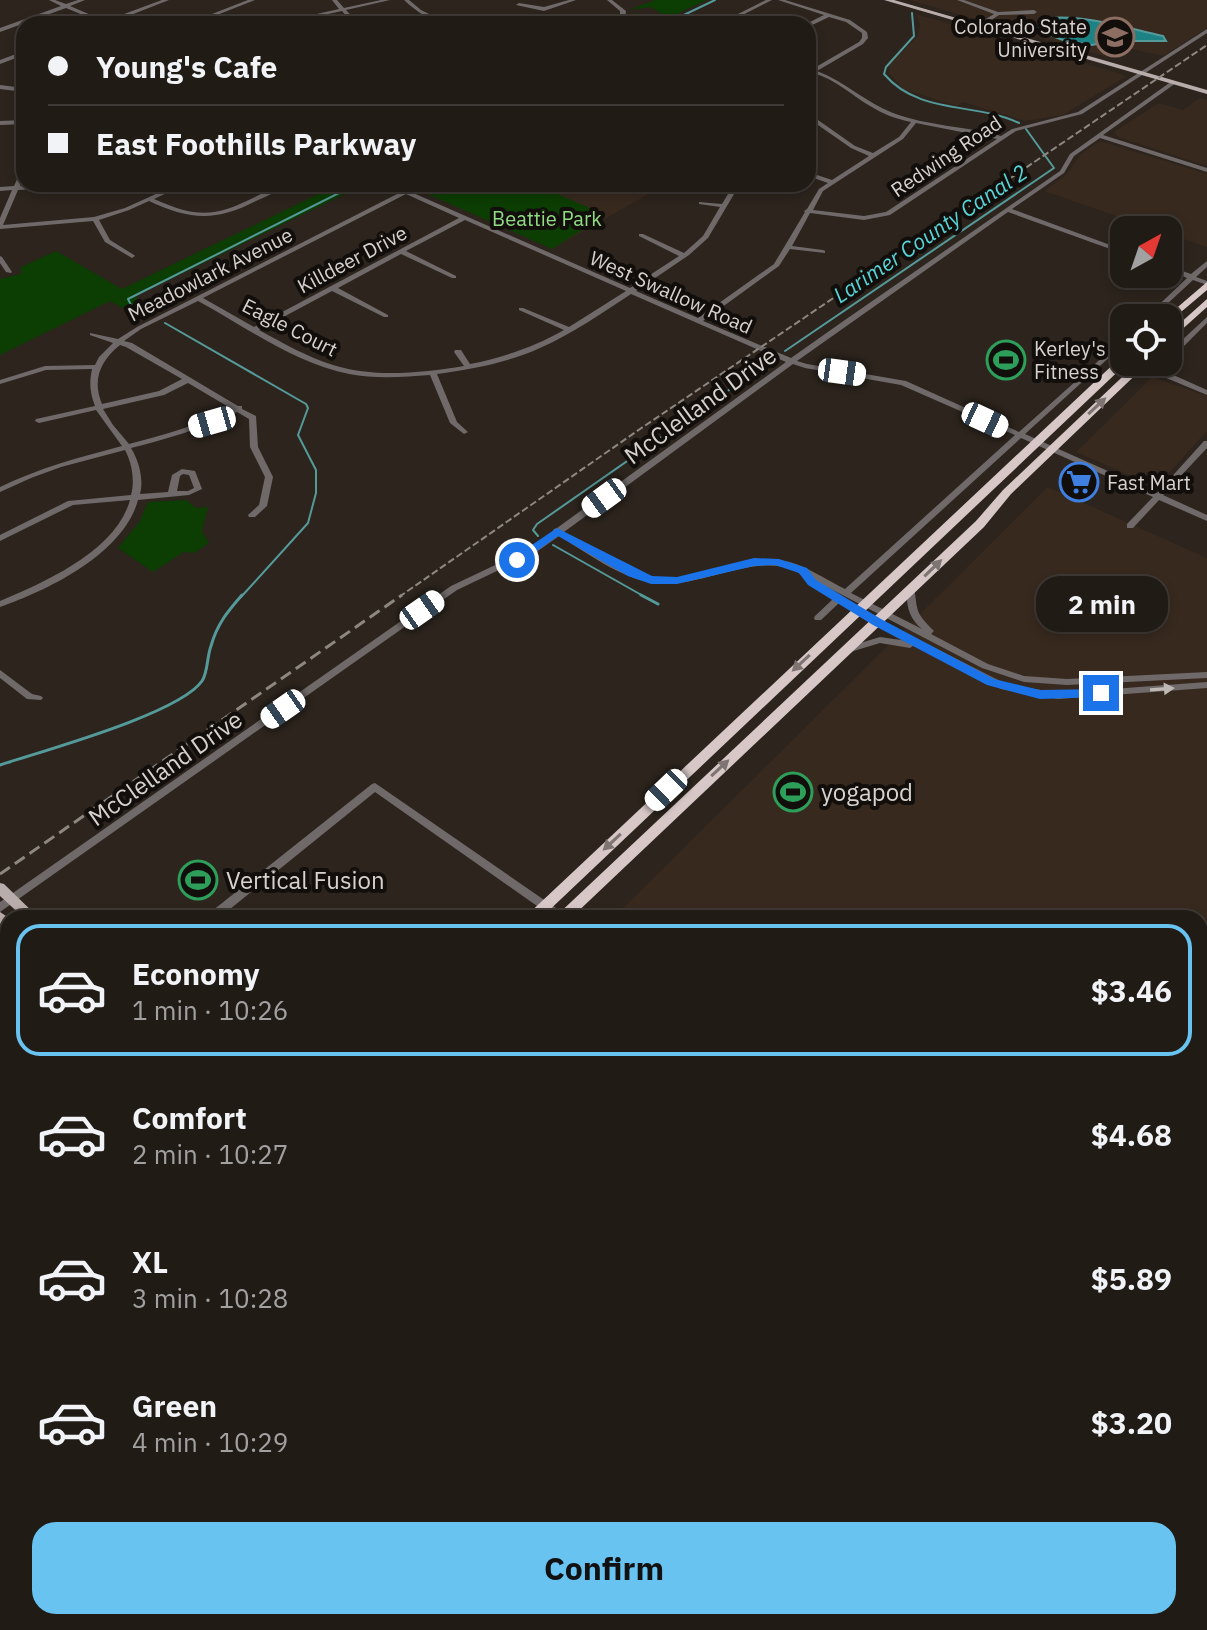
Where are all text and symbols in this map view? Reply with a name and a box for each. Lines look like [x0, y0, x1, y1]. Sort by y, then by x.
place label: Colorado State University [954, 13, 1087, 63]
school or university icon: Colorado State University [1094, 16, 1136, 58]
text: Young's Cafe [96, 47, 277, 86]
street label: Redwing Road [885, 109, 1007, 203]
text: East Foothills Parkway [96, 124, 416, 163]
water label: Larimer County Canal 2 [827, 157, 1033, 309]
park label: Beattie Park [492, 205, 602, 232]
north arrow [1110, 216, 1182, 288]
map controls [1110, 216, 1182, 376]
street label: Killdeer Drive [292, 219, 412, 299]
street label: Meadowlark Avenue [123, 221, 297, 327]
street label: West Swallow Road [585, 244, 757, 340]
street label: Eagle Court [238, 291, 342, 363]
button: locate [1110, 304, 1182, 376]
place label: Kerley's Fitness [1034, 335, 1106, 385]
street label: McClelland Drive [617, 339, 783, 471]
sports icon: Kerley's Fitness [985, 339, 1027, 381]
car [817, 357, 867, 387]
one-way arrow [1087, 397, 1106, 415]
car [958, 399, 1012, 441]
car [186, 404, 238, 440]
supermarket icon: Fast Mart [1058, 461, 1100, 503]
place label: Fast Mart [1107, 469, 1191, 496]
car [578, 474, 630, 522]
route start [499, 542, 535, 578]
one-way arrow [923, 560, 942, 578]
callout: 2 min [1035, 577, 1167, 633]
car [395, 586, 449, 634]
text: 2 min [1068, 587, 1136, 621]
one-way arrow [791, 654, 810, 672]
route end [1083, 675, 1119, 711]
one-way arrow [1149, 682, 1174, 695]
car [256, 685, 310, 733]
street label: McClelland Drive [82, 703, 248, 833]
one-way arrow [710, 759, 729, 777]
car [640, 765, 692, 815]
sports icon: yogapod [772, 771, 814, 813]
place label: yogapod [821, 776, 913, 808]
one-way arrow [603, 832, 622, 850]
sports icon: Vertical Fusion [177, 859, 219, 901]
place label: Vertical Fusion [226, 864, 385, 896]
icon: car [36, 954, 108, 1026]
text: Economy [132, 954, 260, 993]
text: $3.46 [1091, 971, 1172, 1010]
text: 1 min · 10:26 [132, 993, 288, 1027]
icon: car [36, 1098, 108, 1170]
text: Comfort [132, 1098, 247, 1137]
text: $4.68 [1091, 1115, 1172, 1154]
text: 2 min · 10:27 [132, 1137, 288, 1171]
icon: car [36, 1242, 108, 1314]
text: XL [132, 1242, 168, 1281]
text: $5.89 [1091, 1259, 1172, 1298]
text: 3 min · 10:28 [132, 1281, 288, 1315]
icon: car [36, 1386, 108, 1458]
text: Green [132, 1386, 217, 1425]
text: $3.20 [1091, 1403, 1172, 1442]
text: 4 min · 10:29 [132, 1425, 288, 1459]
button: Confirm [32, 1522, 1176, 1614]

